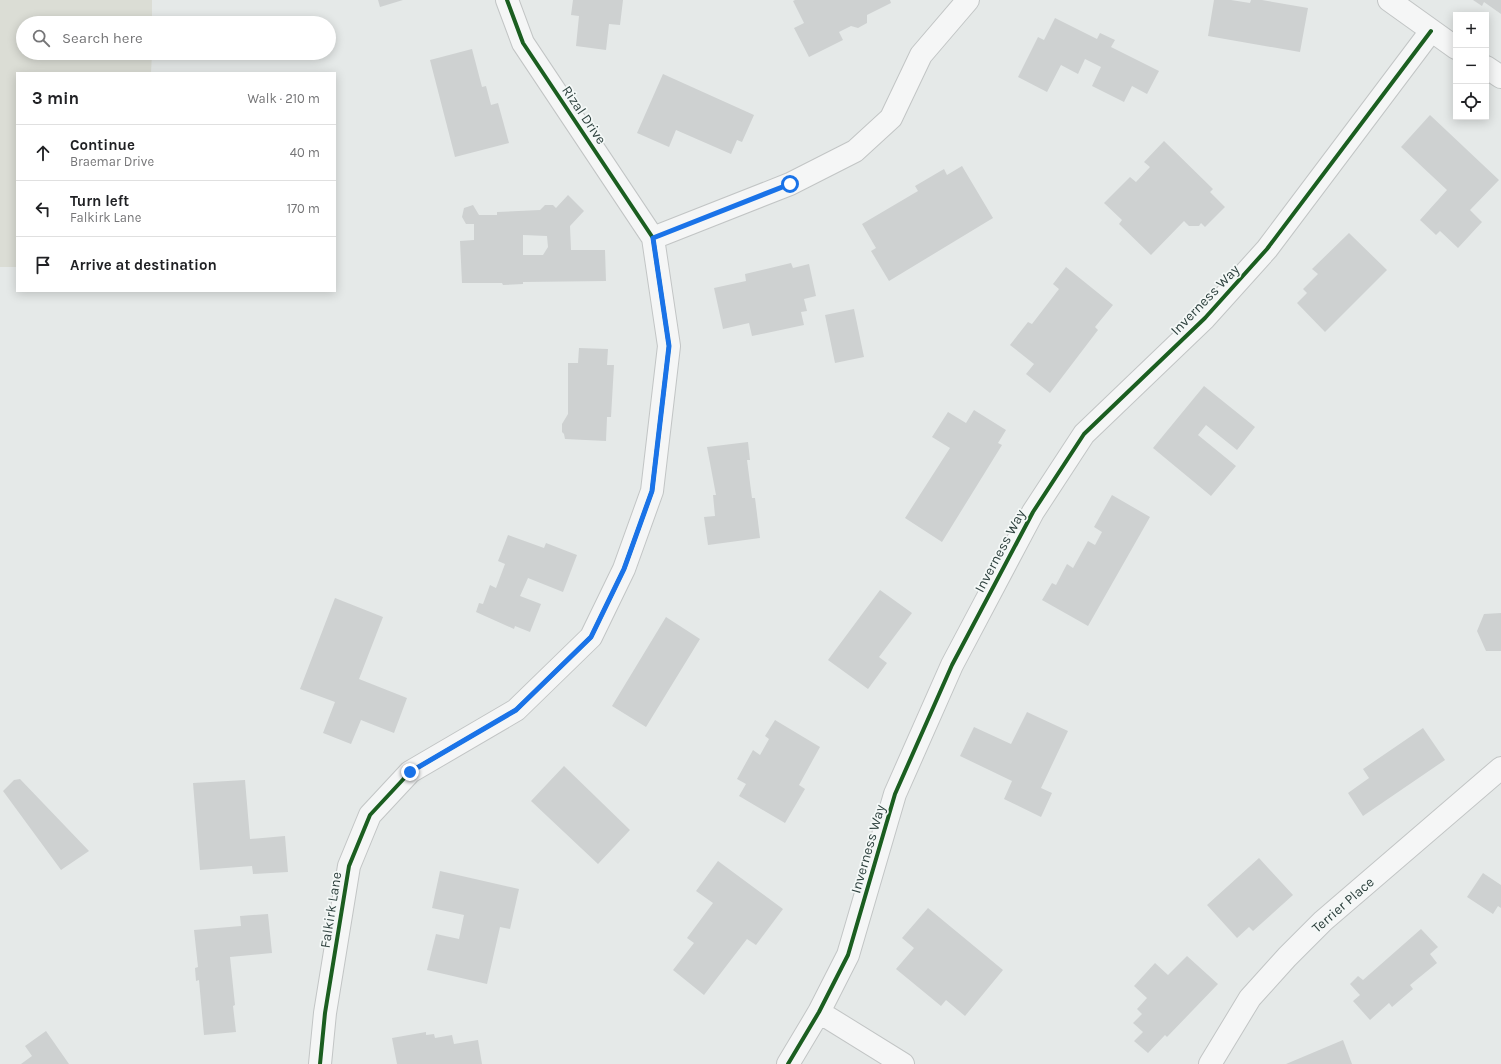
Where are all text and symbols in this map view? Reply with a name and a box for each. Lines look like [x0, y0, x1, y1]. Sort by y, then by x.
map controls [1453, 12, 1489, 120]
button: + [1453, 12, 1489, 48]
search box [16, 16, 336, 60]
icon: search [30, 27, 52, 49]
text: Search here [62, 29, 143, 47]
button: − [1453, 48, 1489, 84]
street label: Rizal Drive [558, 82, 610, 148]
button: locate [1453, 84, 1489, 120]
text: 3 min [32, 88, 79, 108]
text: Walk · 210 m [247, 91, 320, 106]
text: Continue [70, 136, 135, 154]
icon: ahead [32, 142, 54, 164]
text: 40 m [290, 145, 320, 160]
text: Braemar Drive [70, 154, 154, 169]
route start [781, 175, 799, 193]
text: Turn left [70, 192, 129, 210]
icon: left [32, 198, 54, 220]
text: 170 m [287, 201, 320, 216]
text: Falkirk Lane [70, 210, 141, 225]
icon: arrive [32, 254, 54, 276]
text: Arrive at destination [70, 256, 217, 274]
street label: Inverness Way [1167, 261, 1243, 339]
street label: Inverness Way [971, 506, 1029, 595]
route end [401, 763, 419, 781]
street label: Inverness Way [847, 802, 889, 895]
street label: Falkirk Lane [317, 871, 345, 949]
street label: Terrier Place [1308, 873, 1378, 937]

